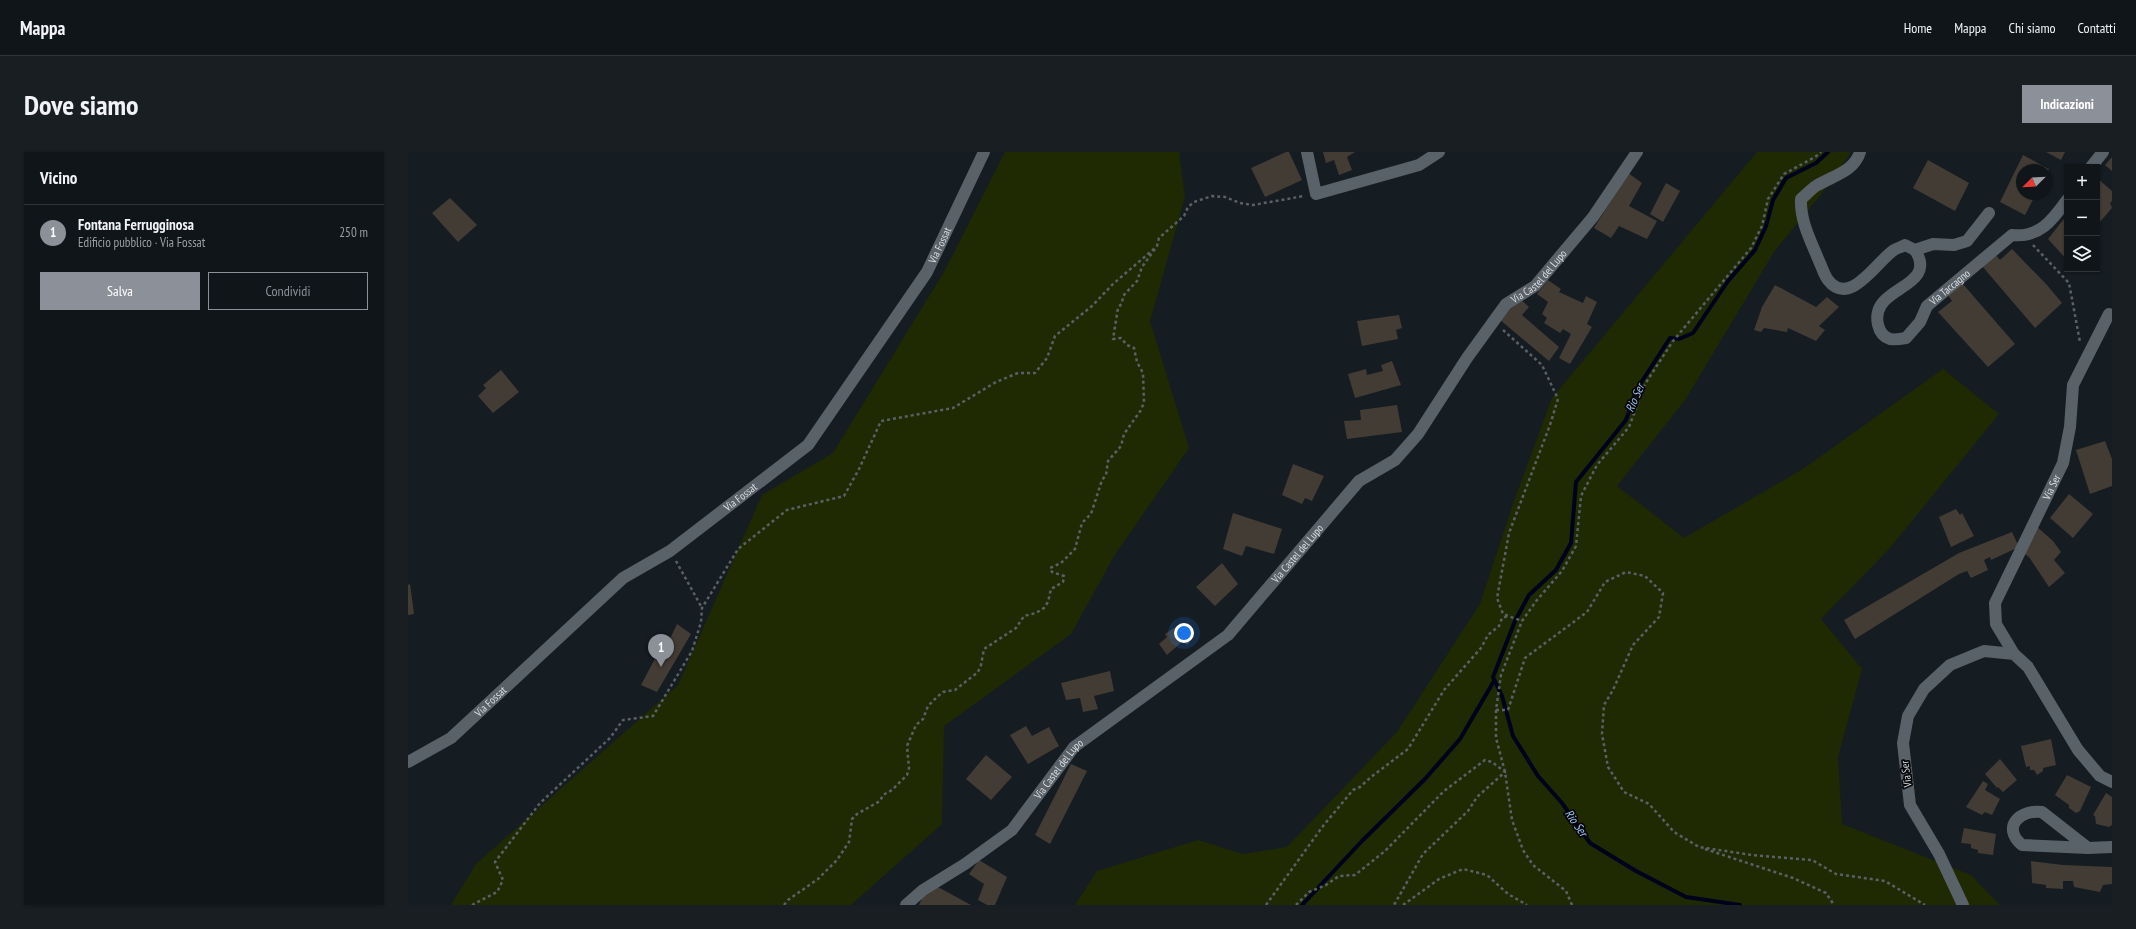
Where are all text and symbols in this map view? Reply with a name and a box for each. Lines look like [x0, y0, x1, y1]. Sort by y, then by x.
text: Mappa [20, 16, 65, 40]
text: Home [1904, 19, 1932, 37]
text: Mappa [1954, 19, 1986, 37]
text: Chi siamo [2008, 19, 2056, 37]
text: Contatti [2078, 19, 2116, 37]
button: Indicazioni [2022, 85, 2112, 123]
text: Dove siamo [24, 86, 139, 123]
north arrow [2016, 164, 2052, 200]
map controls [2064, 164, 2100, 272]
button: + [2064, 164, 2100, 200]
text: Vicino [40, 167, 77, 189]
button: − [2064, 200, 2100, 236]
text: Fontana Ferrugginosa [78, 215, 194, 234]
text: 1 [50, 224, 56, 241]
text: 250 m [339, 224, 368, 241]
street label: Via Fossat [925, 225, 954, 266]
text: Edificio pubblico · Via Fossat [78, 234, 205, 251]
button: layers [2064, 236, 2100, 272]
street label: Via Castel del Lupo [1507, 246, 1570, 307]
street label: Via Taccagno [1926, 266, 1973, 309]
button: Salva [40, 272, 200, 310]
button: Condividi [208, 272, 368, 310]
water label: Rio Ser [1622, 380, 1648, 414]
street label: Via Ser [2039, 472, 2063, 503]
street label: Via Fossat [720, 480, 760, 515]
street label: Via Castel del Lupo [1268, 521, 1326, 587]
your location [1174, 623, 1194, 643]
pin: 1 [648, 634, 674, 667]
street label: Via Fossat [471, 683, 509, 720]
street label: Via Castel del Lupo [1030, 736, 1086, 802]
street label: Via Ser [1897, 760, 1915, 789]
water label: Rio Ser [1562, 806, 1592, 840]

